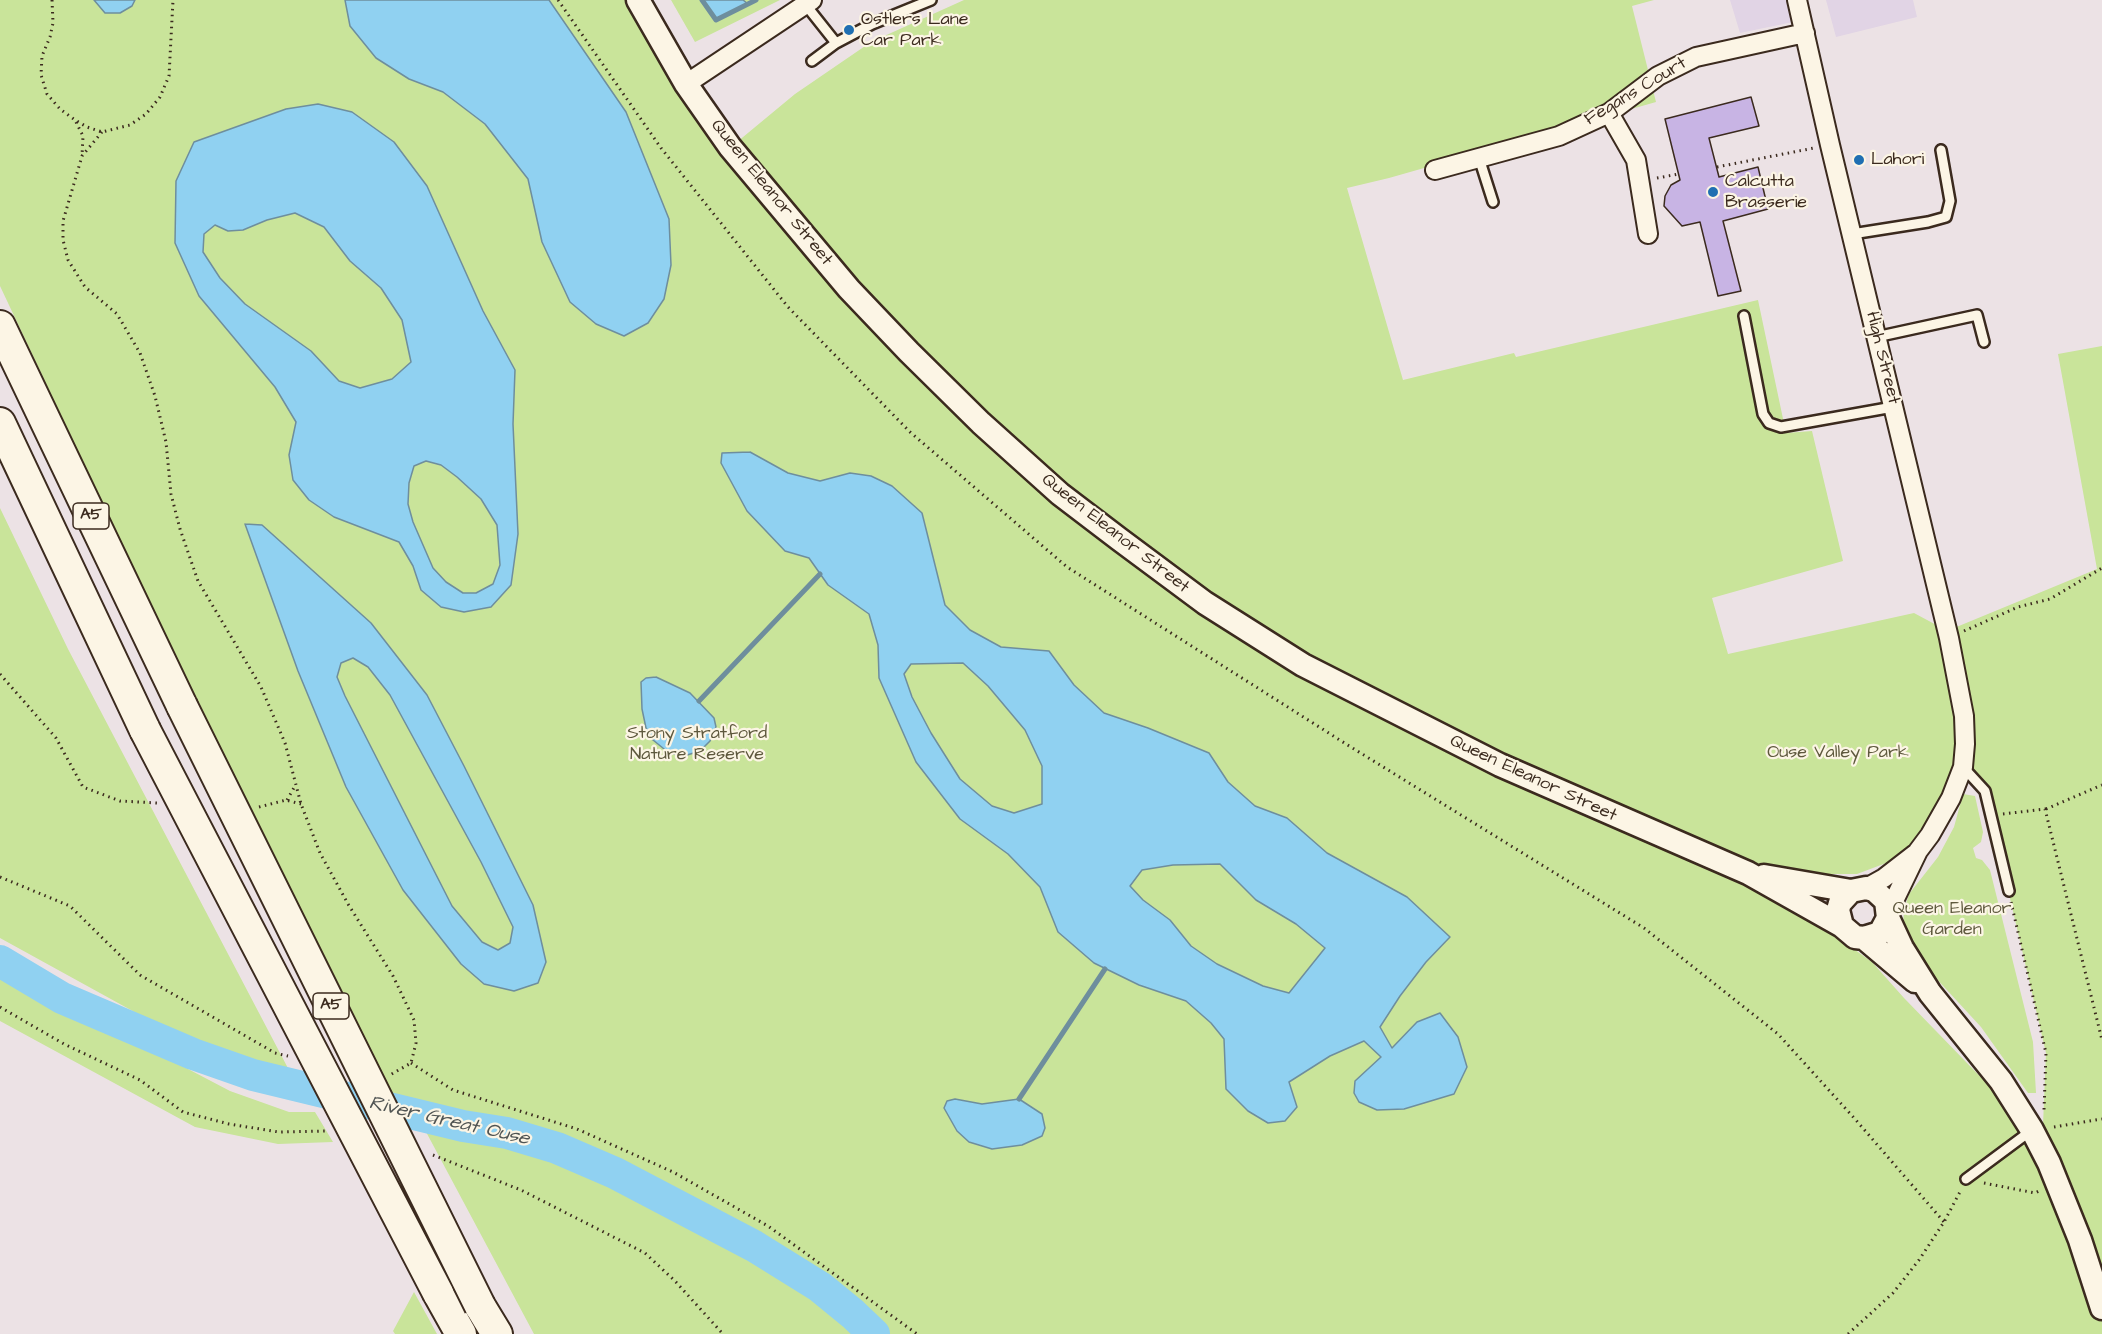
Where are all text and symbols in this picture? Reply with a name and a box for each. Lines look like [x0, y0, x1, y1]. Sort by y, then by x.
place label: Ostlers Lane Car Park [861, 9, 968, 52]
marker: Ostlers Lane Car Park [842, 23, 856, 37]
street label: Fegans Court [1581, 53, 1691, 131]
street label: Queen Eleanor Street [705, 116, 837, 270]
place label: Lahori [1871, 149, 1924, 171]
marker: Lahori [1852, 153, 1866, 167]
place label: Calcutta Brasserie [1725, 171, 1807, 213]
marker: Calcutta Brasserie [1706, 185, 1720, 199]
street label: High Street [1860, 310, 1904, 406]
street label: Queen Eleanor Street [1037, 470, 1193, 598]
road number: A5 [73, 503, 109, 529]
park label: Stony Stratford Nature Reserve [627, 723, 767, 766]
street label: Queen Eleanor Street [1446, 731, 1620, 827]
park label: Ouse Valley Park [1767, 742, 1909, 764]
park label: Queen Eleanor Garden [1892, 898, 2012, 940]
road number: A5 [313, 993, 349, 1019]
water label: River Great Ouse [366, 1092, 532, 1152]

